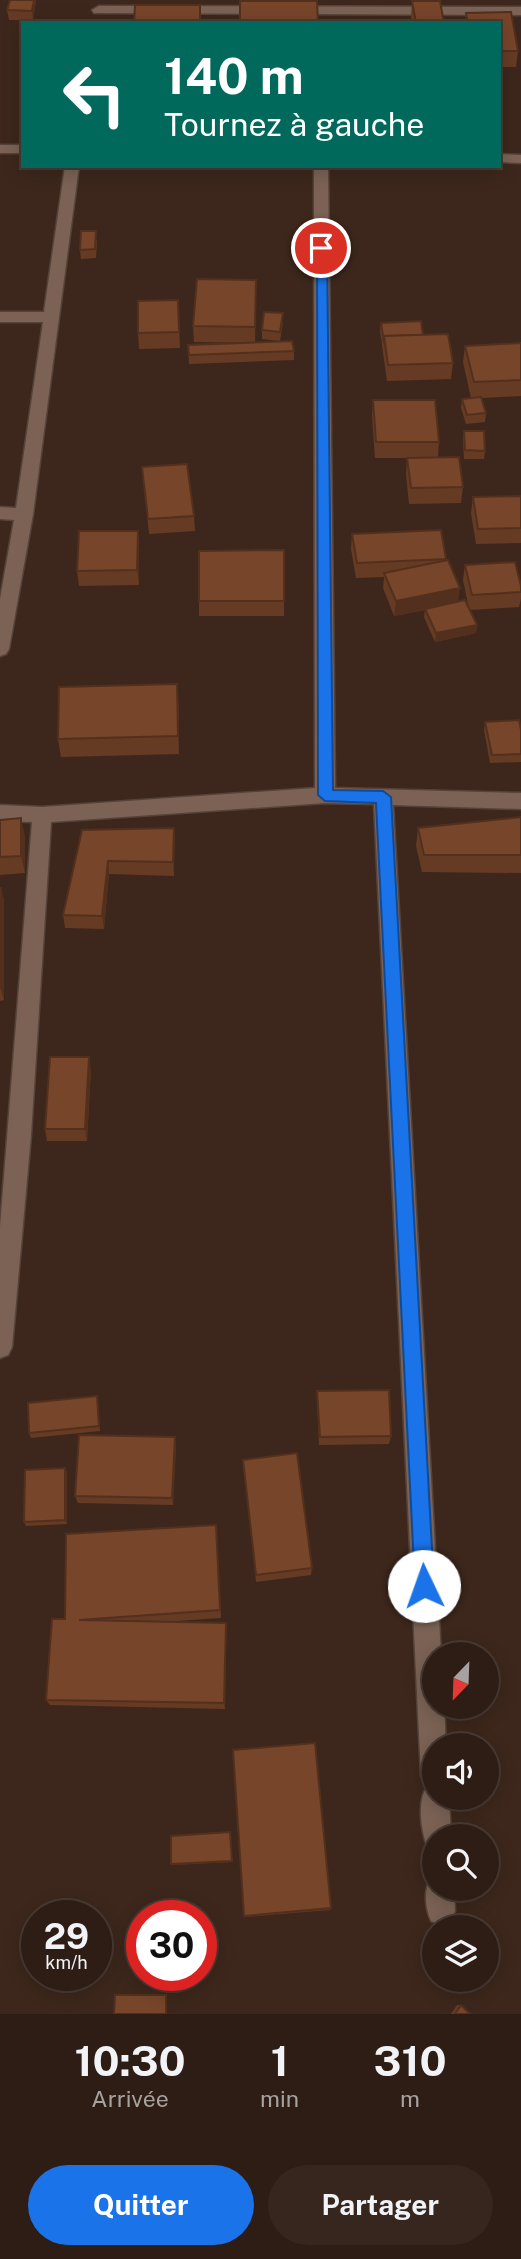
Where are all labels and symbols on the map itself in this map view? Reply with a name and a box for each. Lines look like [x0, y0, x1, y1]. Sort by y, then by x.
pin [291, 218, 351, 278]
position arrow [387, 1549, 461, 1623]
north arrow [422, 1642, 499, 1718]
speed limit sign: 30 [126, 1900, 217, 1991]

